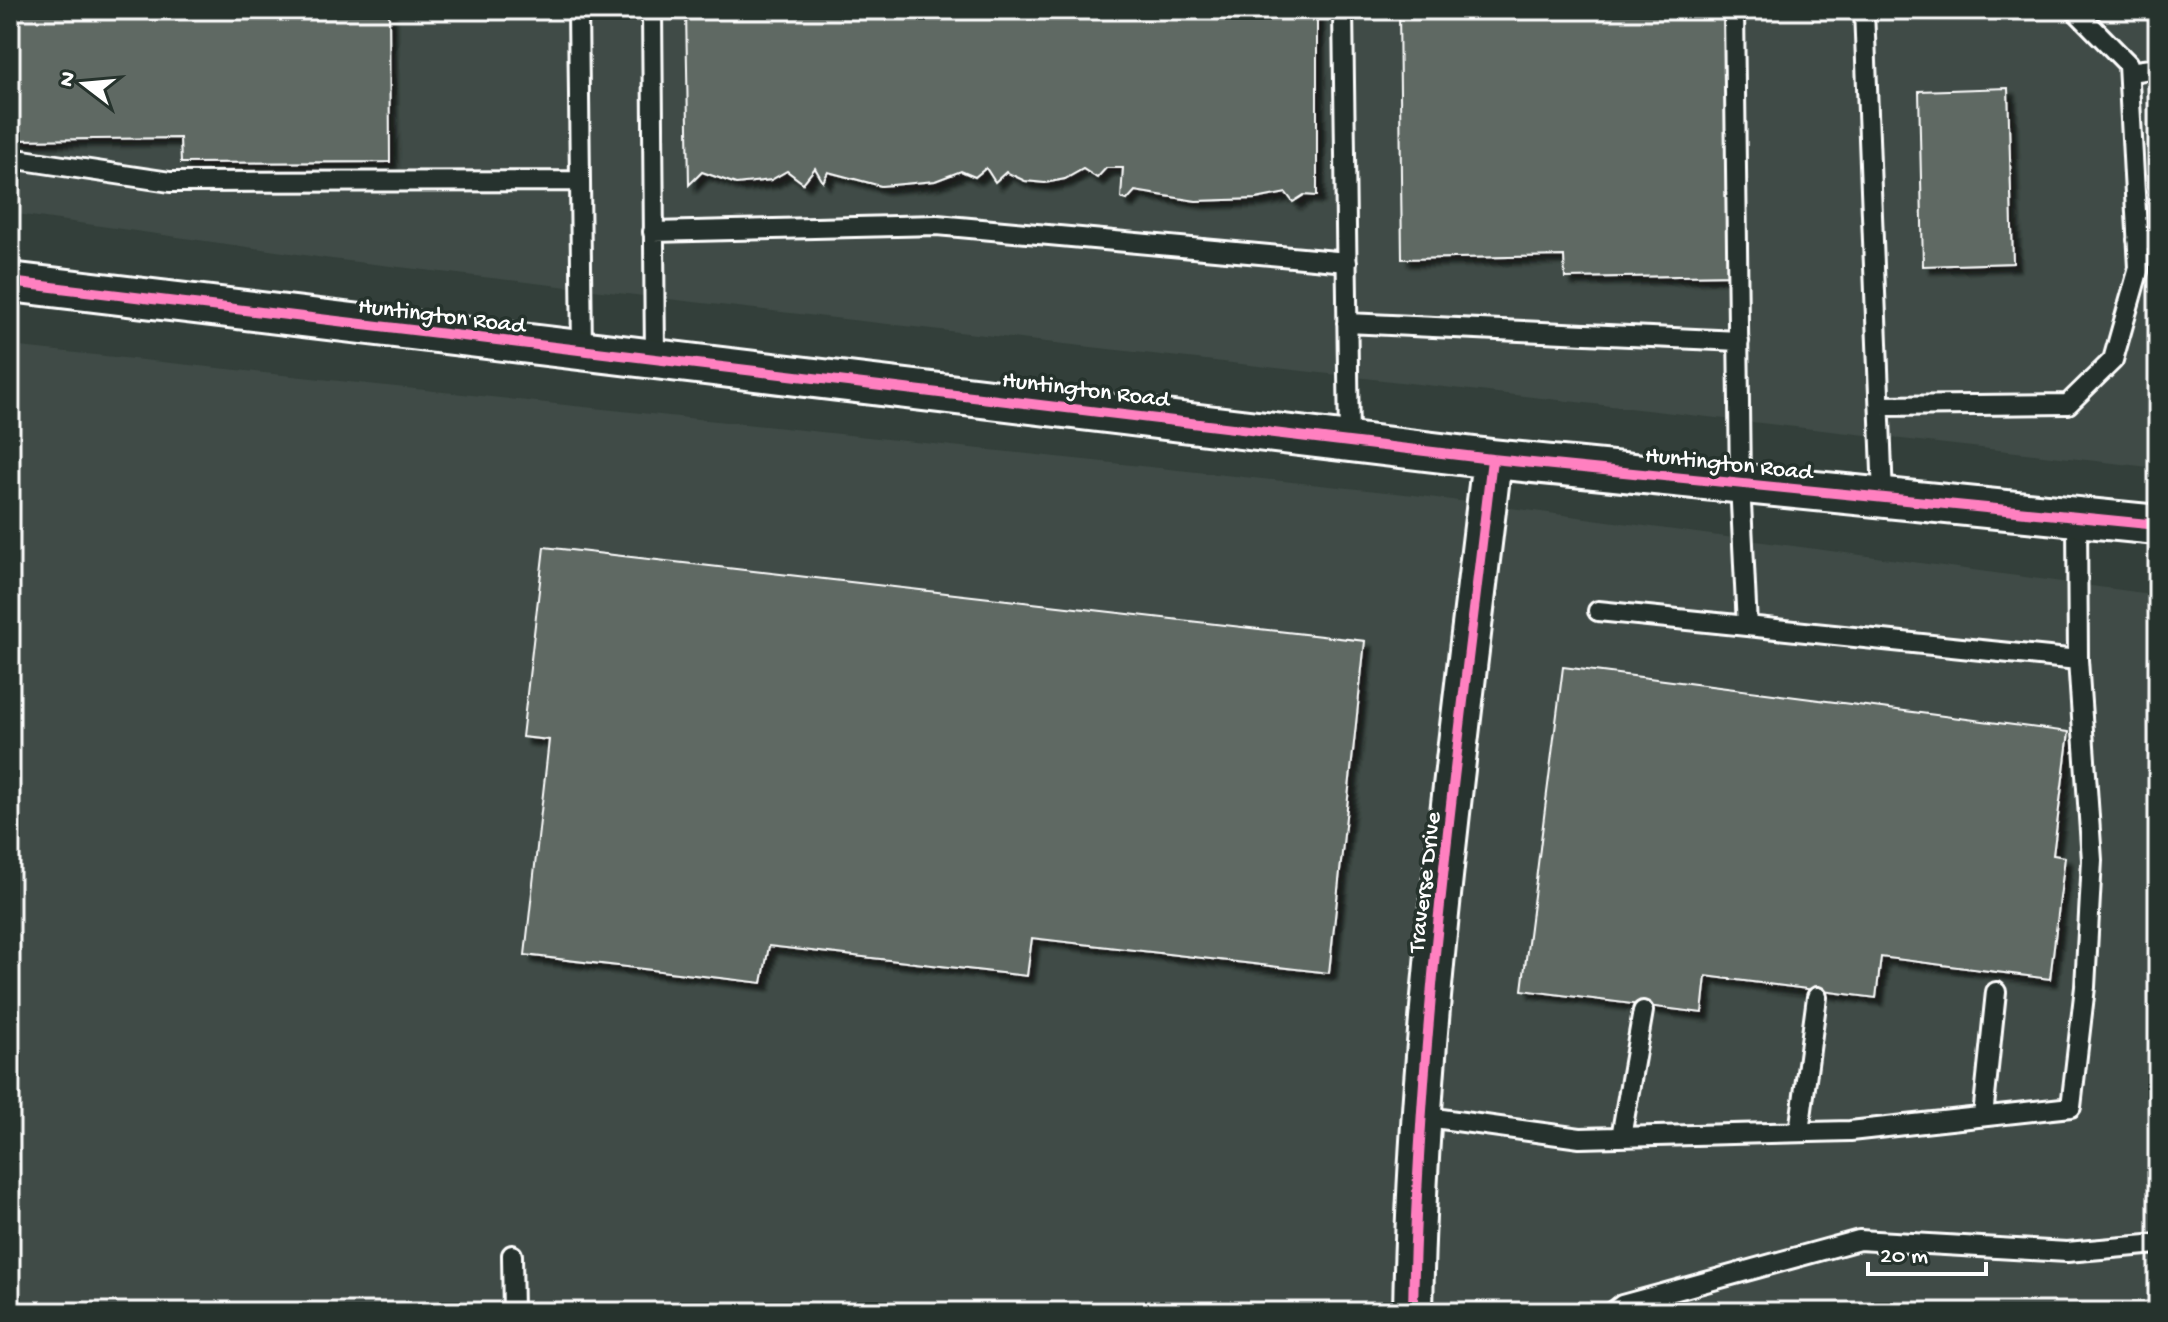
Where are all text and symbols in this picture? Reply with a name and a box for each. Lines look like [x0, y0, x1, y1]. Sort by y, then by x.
north arrow [44, 44, 124, 124]
text: N [54, 69, 83, 90]
street label: Huntington Road [356, 293, 529, 342]
street label: Huntington Road [1000, 367, 1173, 416]
street label: Huntington Road [1643, 442, 1816, 489]
street label: Traverse Drive [1403, 810, 1450, 957]
scale bar [1868, 1226, 1986, 1276]
text: 20 m [1880, 1243, 1928, 1272]

